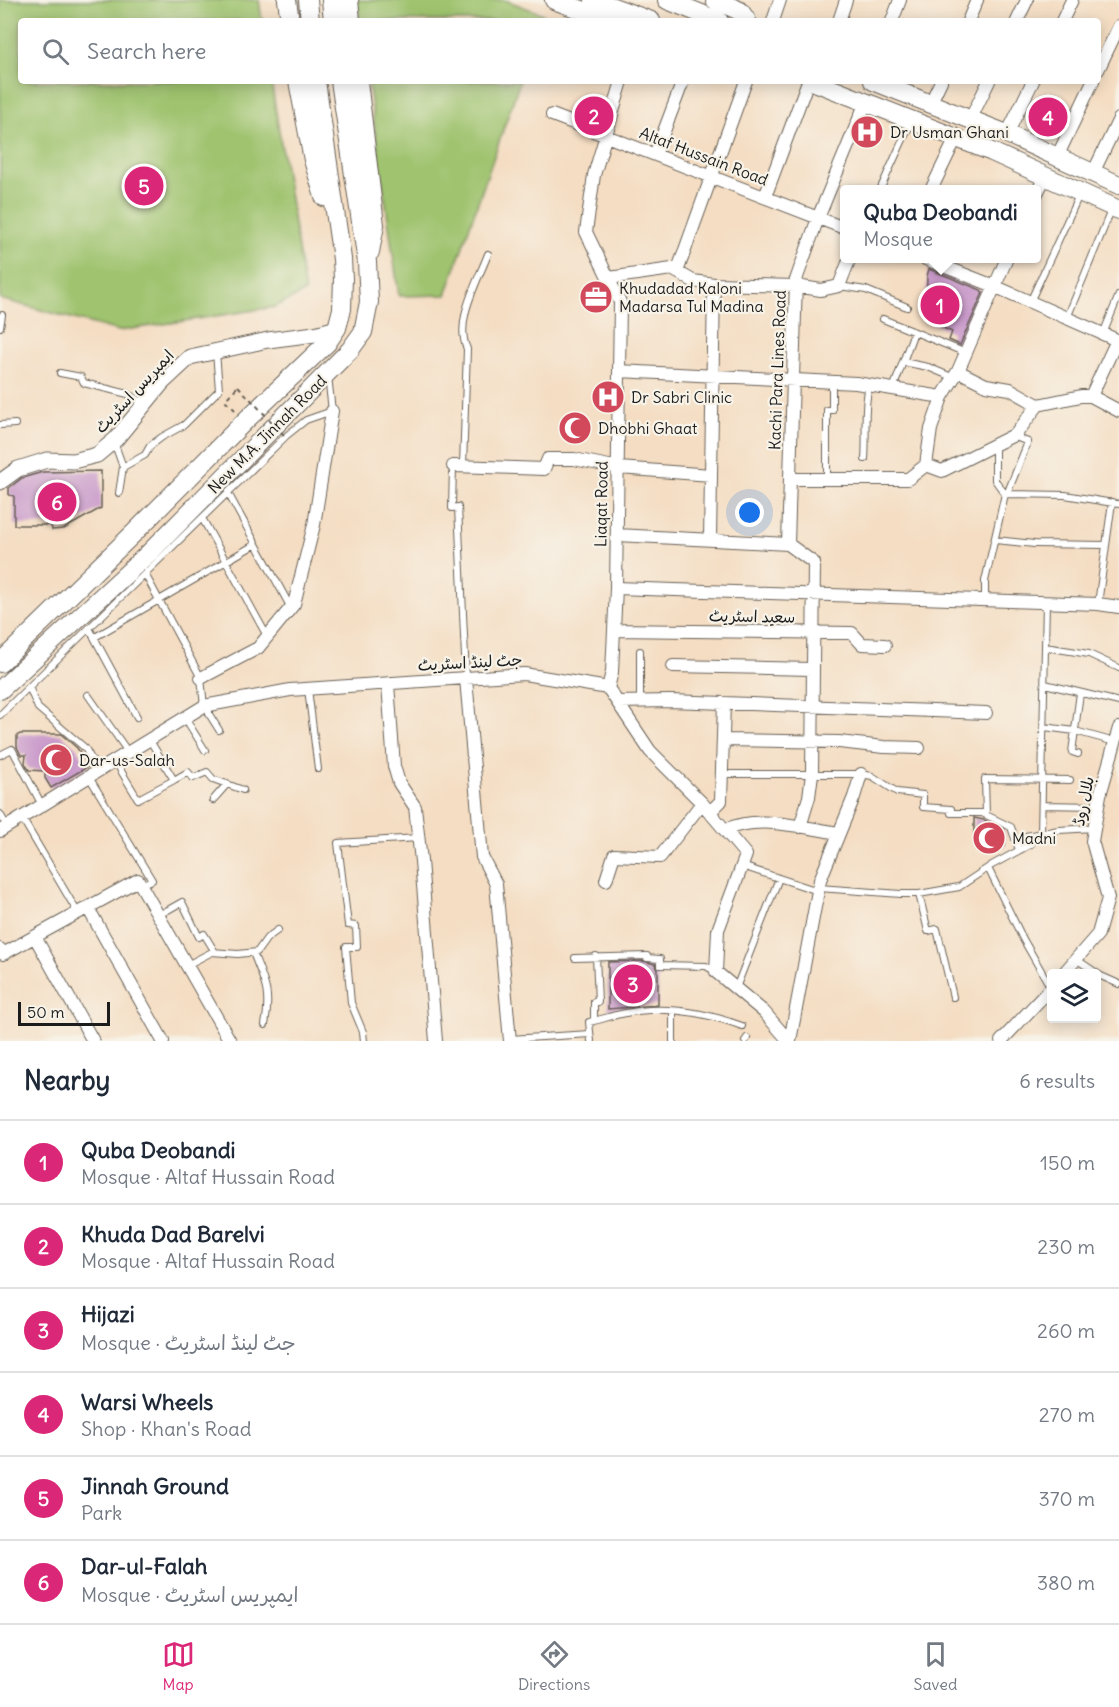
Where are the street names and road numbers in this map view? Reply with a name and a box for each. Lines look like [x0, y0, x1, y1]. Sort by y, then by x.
street label: Altaf Hussain Road [637, 122, 771, 190]
street label: Kachi Para Lines Road [764, 290, 790, 450]
street label: ایمپریس اسٹریٹ [90, 345, 178, 438]
street label: New M.A. Jinnah Road [203, 370, 331, 498]
street label: Liaqat Road [590, 461, 612, 547]
street label: سعید اسٹریٹ [709, 605, 795, 627]
street label: جٹ لینڈ اسٹریٹ [417, 649, 523, 675]
street label: بلال روڈ [1068, 774, 1098, 828]

